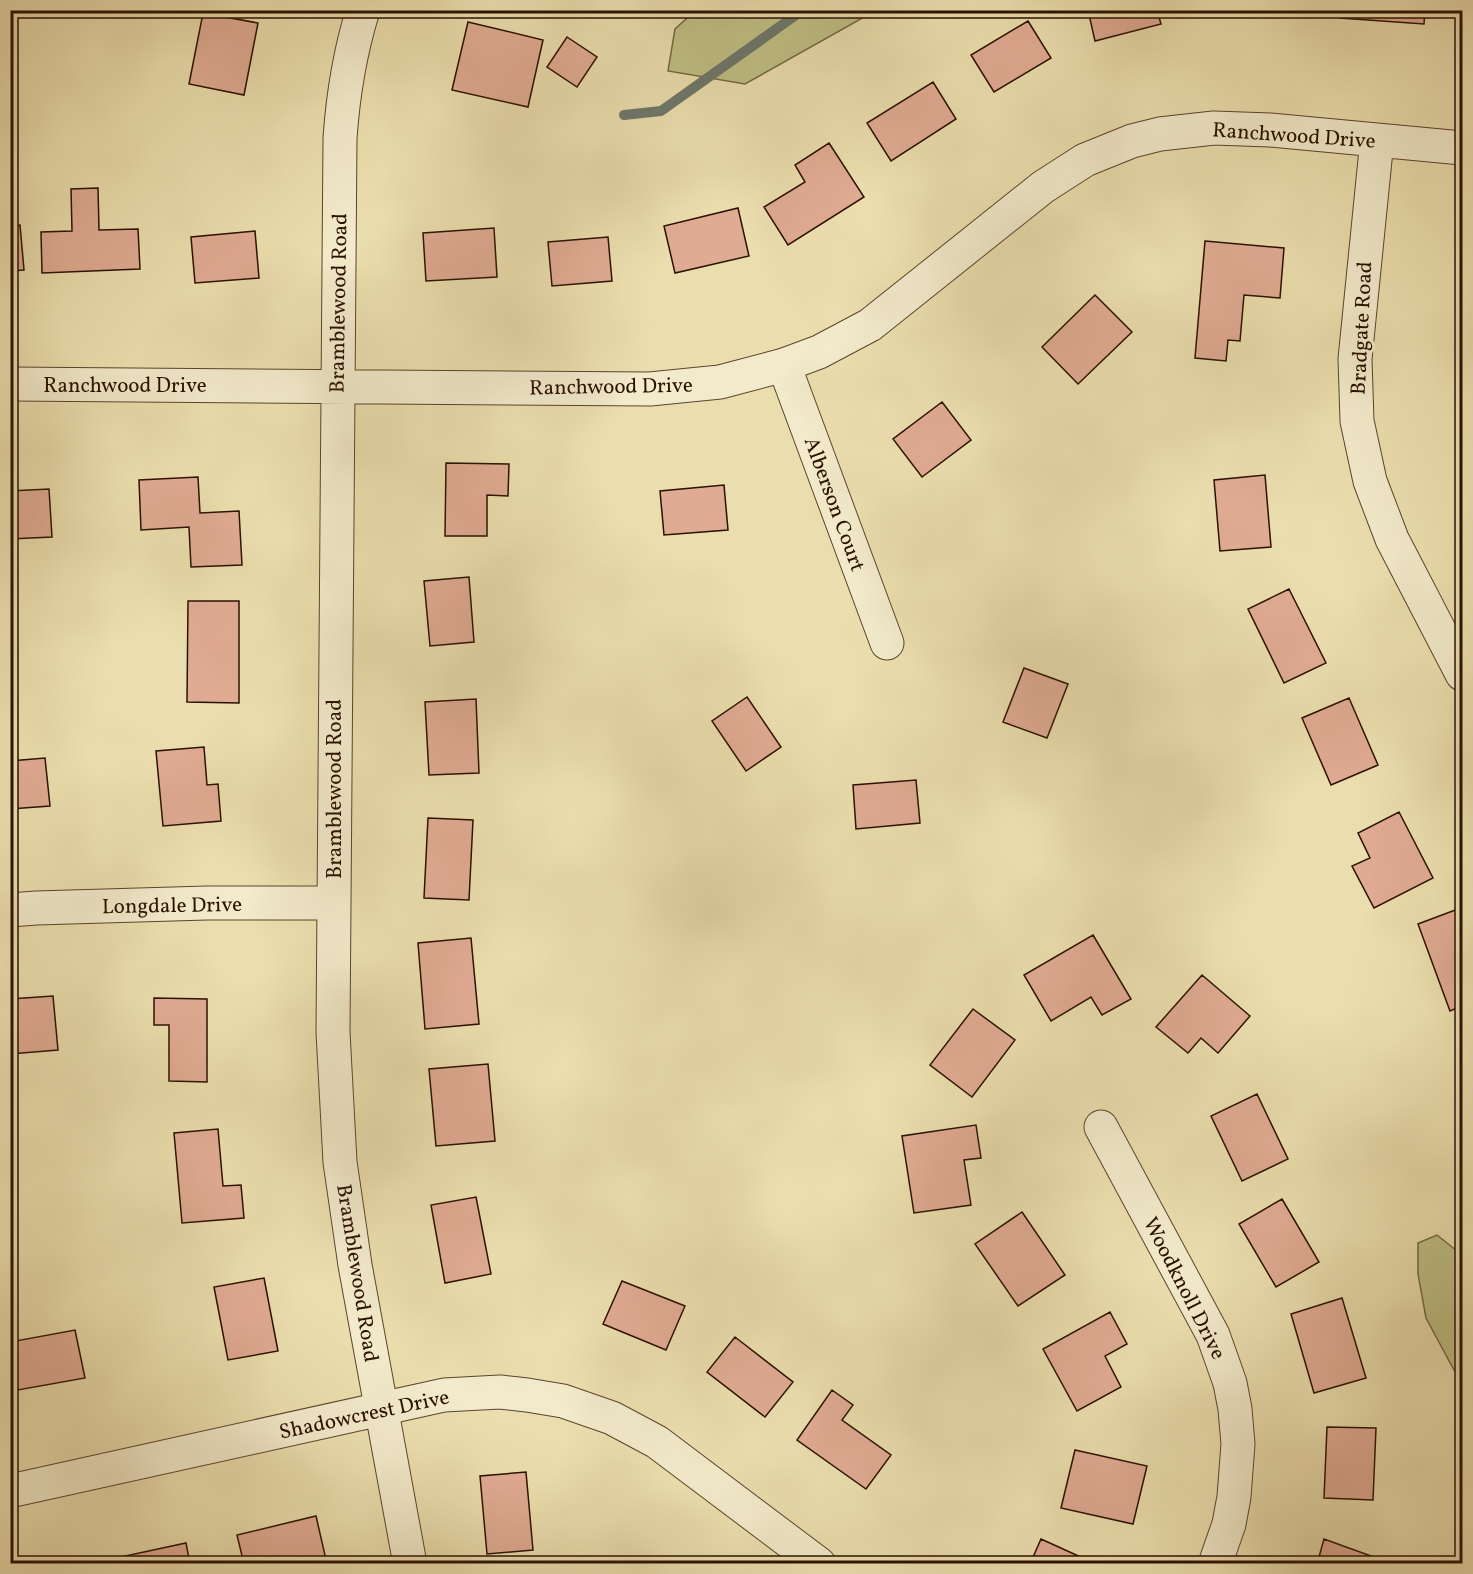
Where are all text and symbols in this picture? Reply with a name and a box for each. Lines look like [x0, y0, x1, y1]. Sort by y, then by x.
street label: Ranchwood Drive [1211, 116, 1377, 157]
street label: Bramblewood Road [323, 213, 356, 393]
street label: Bradgate Road [1345, 261, 1380, 396]
street label: Ranchwood Drive [43, 372, 207, 401]
street label: Ranchwood Drive [529, 372, 693, 403]
street label: Alberson Court [796, 433, 871, 576]
street label: Bramblewood Road [321, 699, 350, 879]
street label: Longdale Drive [102, 891, 242, 922]
street label: Bramblewood Road [328, 1182, 385, 1364]
street label: Woodknoll Drive [1135, 1212, 1232, 1365]
street label: Shadowcrest Drive [276, 1383, 452, 1448]

